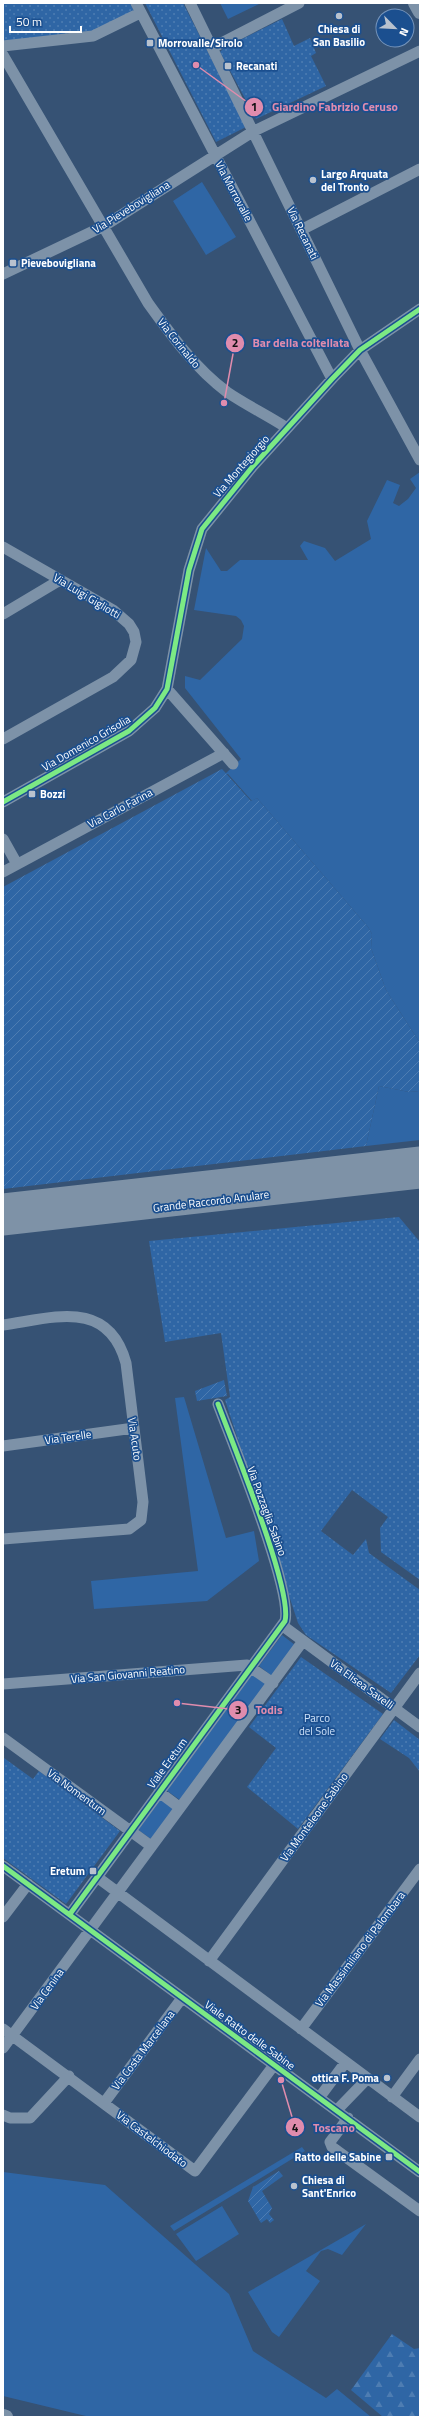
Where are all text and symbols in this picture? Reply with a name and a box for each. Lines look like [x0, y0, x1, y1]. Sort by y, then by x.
scale bar [10, 8, 81, 34]
north arrow [375, 8, 415, 48]
marker: Chiesa di San Basilio [334, 11, 344, 21]
text: 50 m [16, 12, 42, 31]
place label: Chiesa di San Basilio [313, 21, 365, 50]
text: N [395, 25, 413, 39]
place label: Morrovalle/Sirolo [158, 35, 243, 51]
marker: Morrovalle/Sirolo [145, 38, 155, 48]
place label: Recanati [236, 58, 278, 74]
marker: Recanati [223, 61, 233, 71]
callout: Giardino Fabrizio Ceruso [244, 95, 406, 119]
text: 1 [251, 97, 257, 116]
text: Giardino Fabrizio Ceruso [272, 97, 398, 116]
street label: Via Morrovalle [211, 158, 257, 224]
place label: Largo Arquata del Tronto [321, 166, 388, 195]
marker: Largo Arquata del Tronto [308, 175, 318, 185]
street label: Via Pievebovigliana [89, 176, 173, 237]
street label: Via Recanati [283, 204, 323, 262]
place label: Pievebovigliana [21, 255, 96, 271]
marker: Pievebovigliana [8, 258, 18, 268]
street label: Via Corinaldo [154, 315, 204, 372]
callout: Bar della coltellata [225, 331, 358, 355]
text: 2 [232, 333, 238, 352]
text: Bar della coltellata [252, 333, 350, 352]
street label: Via Montegiorgio [209, 431, 273, 501]
street label: Via Luigi Gigliotti [50, 569, 124, 623]
street label: Via Domenico Grisolia [39, 711, 134, 775]
street label: Via Carlo Farina [85, 784, 156, 832]
place label: Bozzi [40, 786, 66, 802]
marker: Bozzi [27, 789, 37, 799]
street label: Grande Raccordo Anulare [152, 1186, 270, 1216]
street label: Via Acuto [124, 1416, 146, 1462]
street label: Via Terelle [44, 1426, 93, 1448]
street label: Via Pozzaglia Sabino [243, 1464, 291, 1558]
street label: Via Elisea Savelli [327, 1655, 397, 1713]
street label: Via San Giovanni Reatino [70, 1661, 186, 1687]
callout: Todis [228, 1698, 291, 1722]
text: 3 [235, 1700, 241, 1719]
text: Todis [255, 1700, 283, 1719]
park label: Parco del Sole [299, 1710, 336, 1739]
street label: Viale Eretum [143, 1734, 191, 1792]
street label: Via Nomentum [44, 1765, 110, 1819]
street label: Via Monteleone Sabino [276, 1769, 352, 1865]
place label: Eretum [50, 1863, 85, 1879]
marker: Eretum [88, 1866, 98, 1876]
street label: Via Massimiliano di Palombara [311, 1887, 409, 2010]
street label: Via Cenina [26, 1965, 68, 2013]
street label: Viale Ratto delle Sabine [201, 1997, 299, 2074]
street label: Via Costa Marcellana [108, 2006, 179, 2093]
place label: ottica F. Poma [312, 2070, 379, 2086]
marker: ottica F. Poma [382, 2073, 392, 2083]
street label: Via Castelchiodato [113, 2107, 191, 2171]
callout: Toscano [285, 2115, 363, 2139]
text: 4 [292, 2118, 299, 2137]
text: Toscano [313, 2118, 355, 2137]
place label: Ratto delle Sabine [295, 2149, 381, 2165]
marker: Ratto delle Sabine [384, 2152, 394, 2162]
place label: Chiesa di Sant'Enrico [302, 2172, 356, 2201]
marker: Chiesa di Sant'Enrico [289, 2181, 299, 2191]

